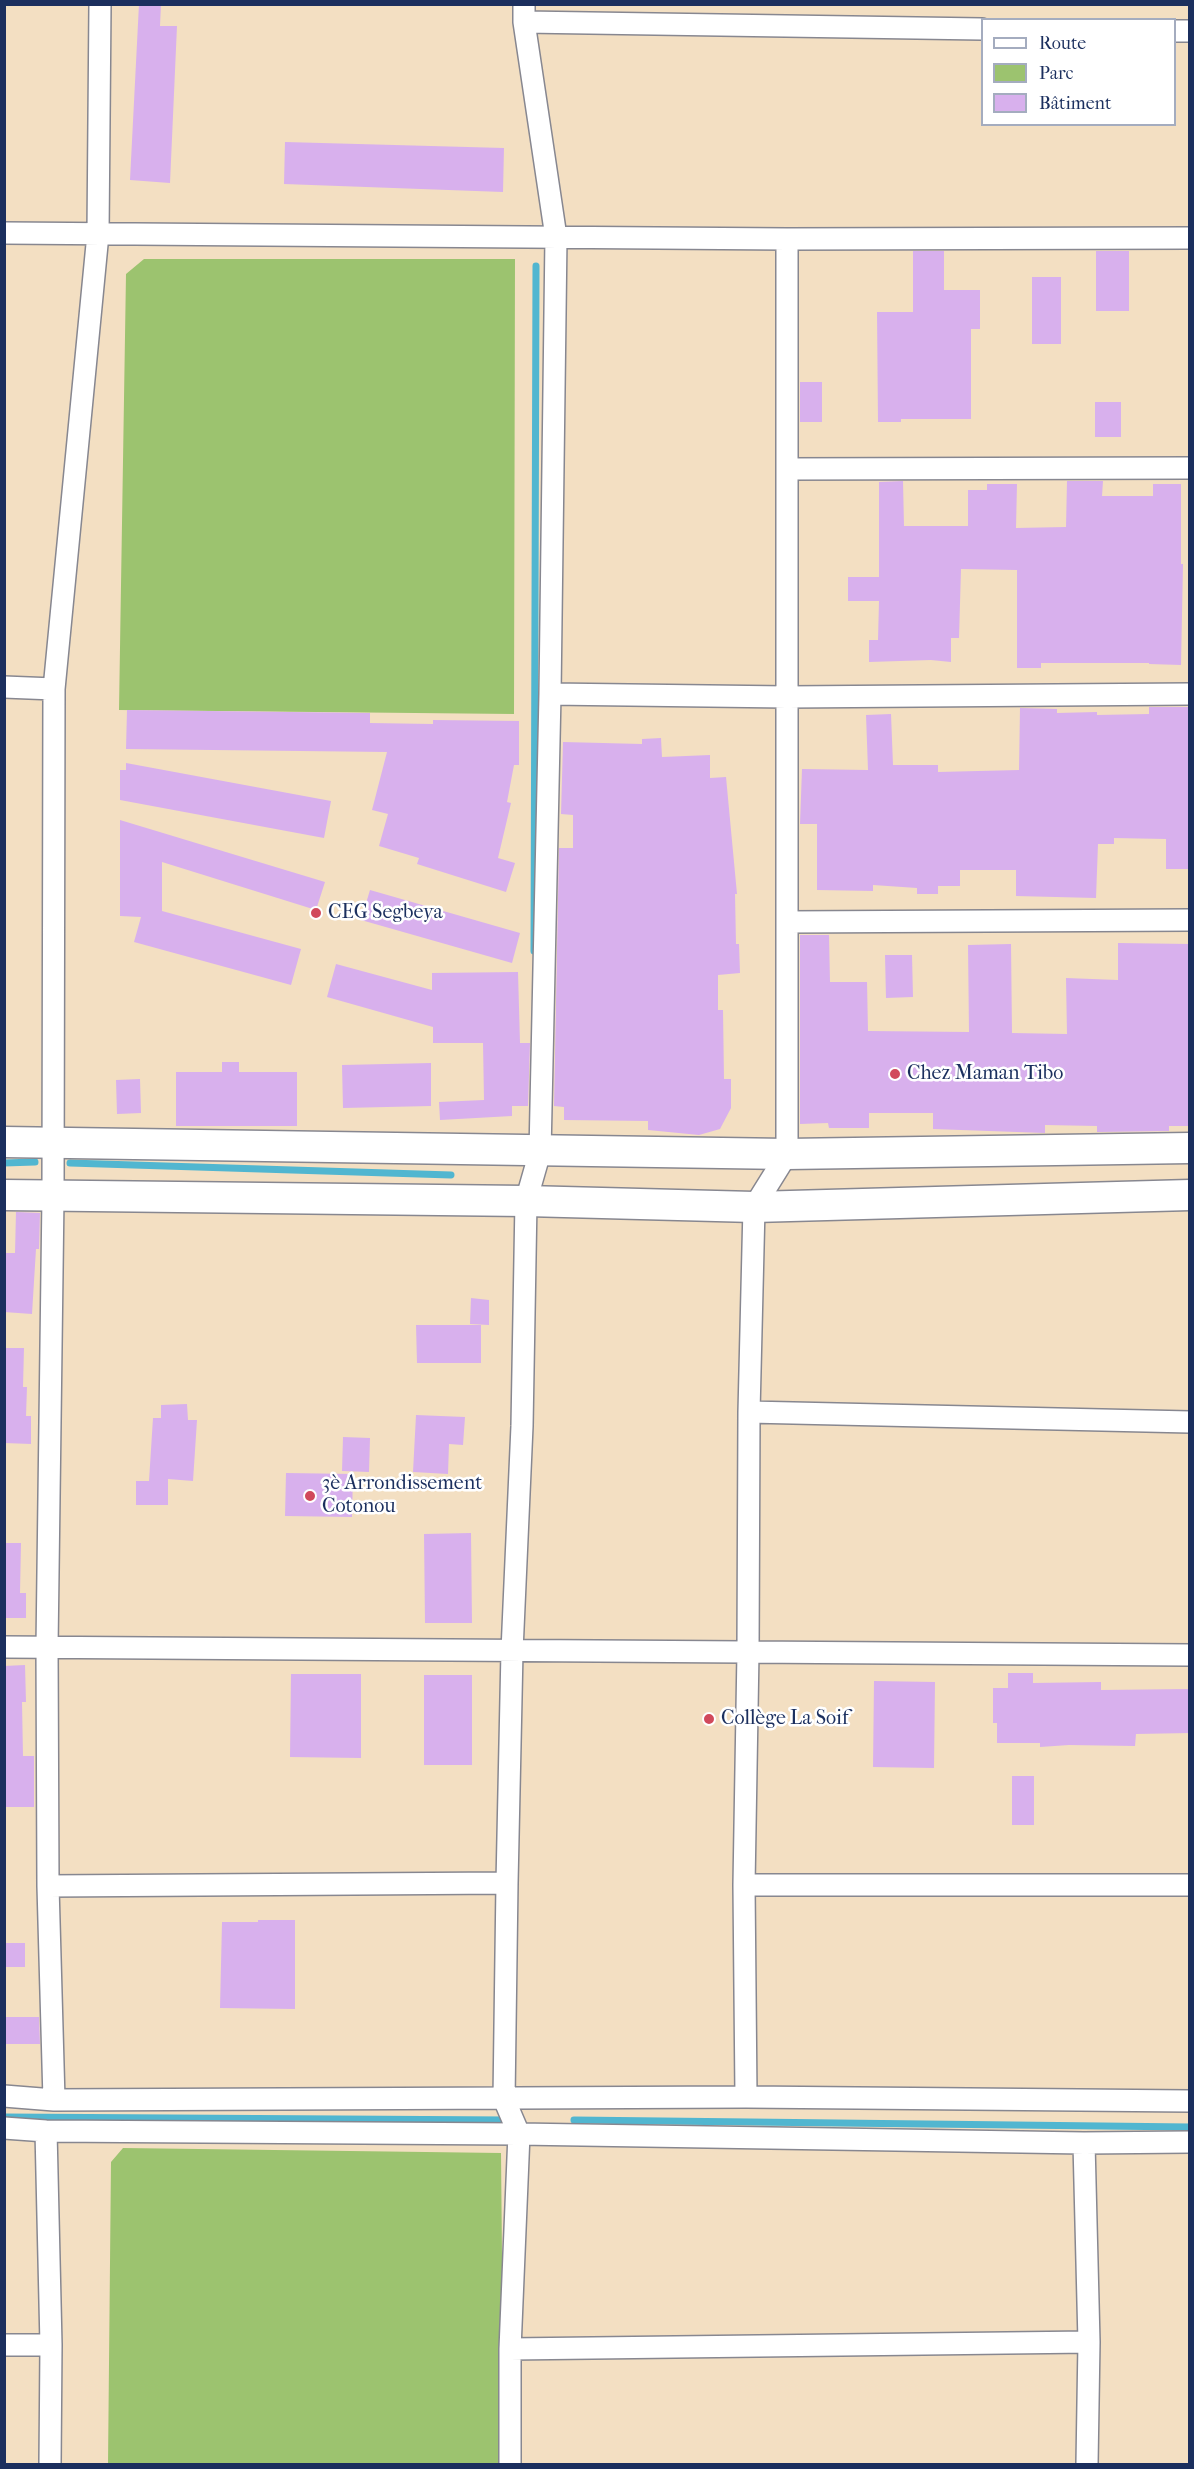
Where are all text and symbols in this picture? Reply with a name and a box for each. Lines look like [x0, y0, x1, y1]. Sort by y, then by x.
legend [981, 18, 1176, 126]
text: Route [1039, 33, 1086, 54]
text: Parc [1039, 63, 1074, 84]
text: Bâtiment [1039, 93, 1111, 114]
place label: CEG Segbeya [328, 901, 443, 925]
marker: CEG Segbeya [309, 906, 323, 920]
place label: Chez Maman Tibo [907, 1062, 1063, 1086]
marker: Chez Maman Tibo [888, 1067, 902, 1081]
place label: 3è Arrondissement Cotonou [322, 1472, 482, 1519]
marker: 3è Arrondissement Cotonou [303, 1489, 317, 1503]
place label: Collège La Soif [721, 1707, 849, 1731]
marker: Collège La Soif [702, 1712, 716, 1726]

